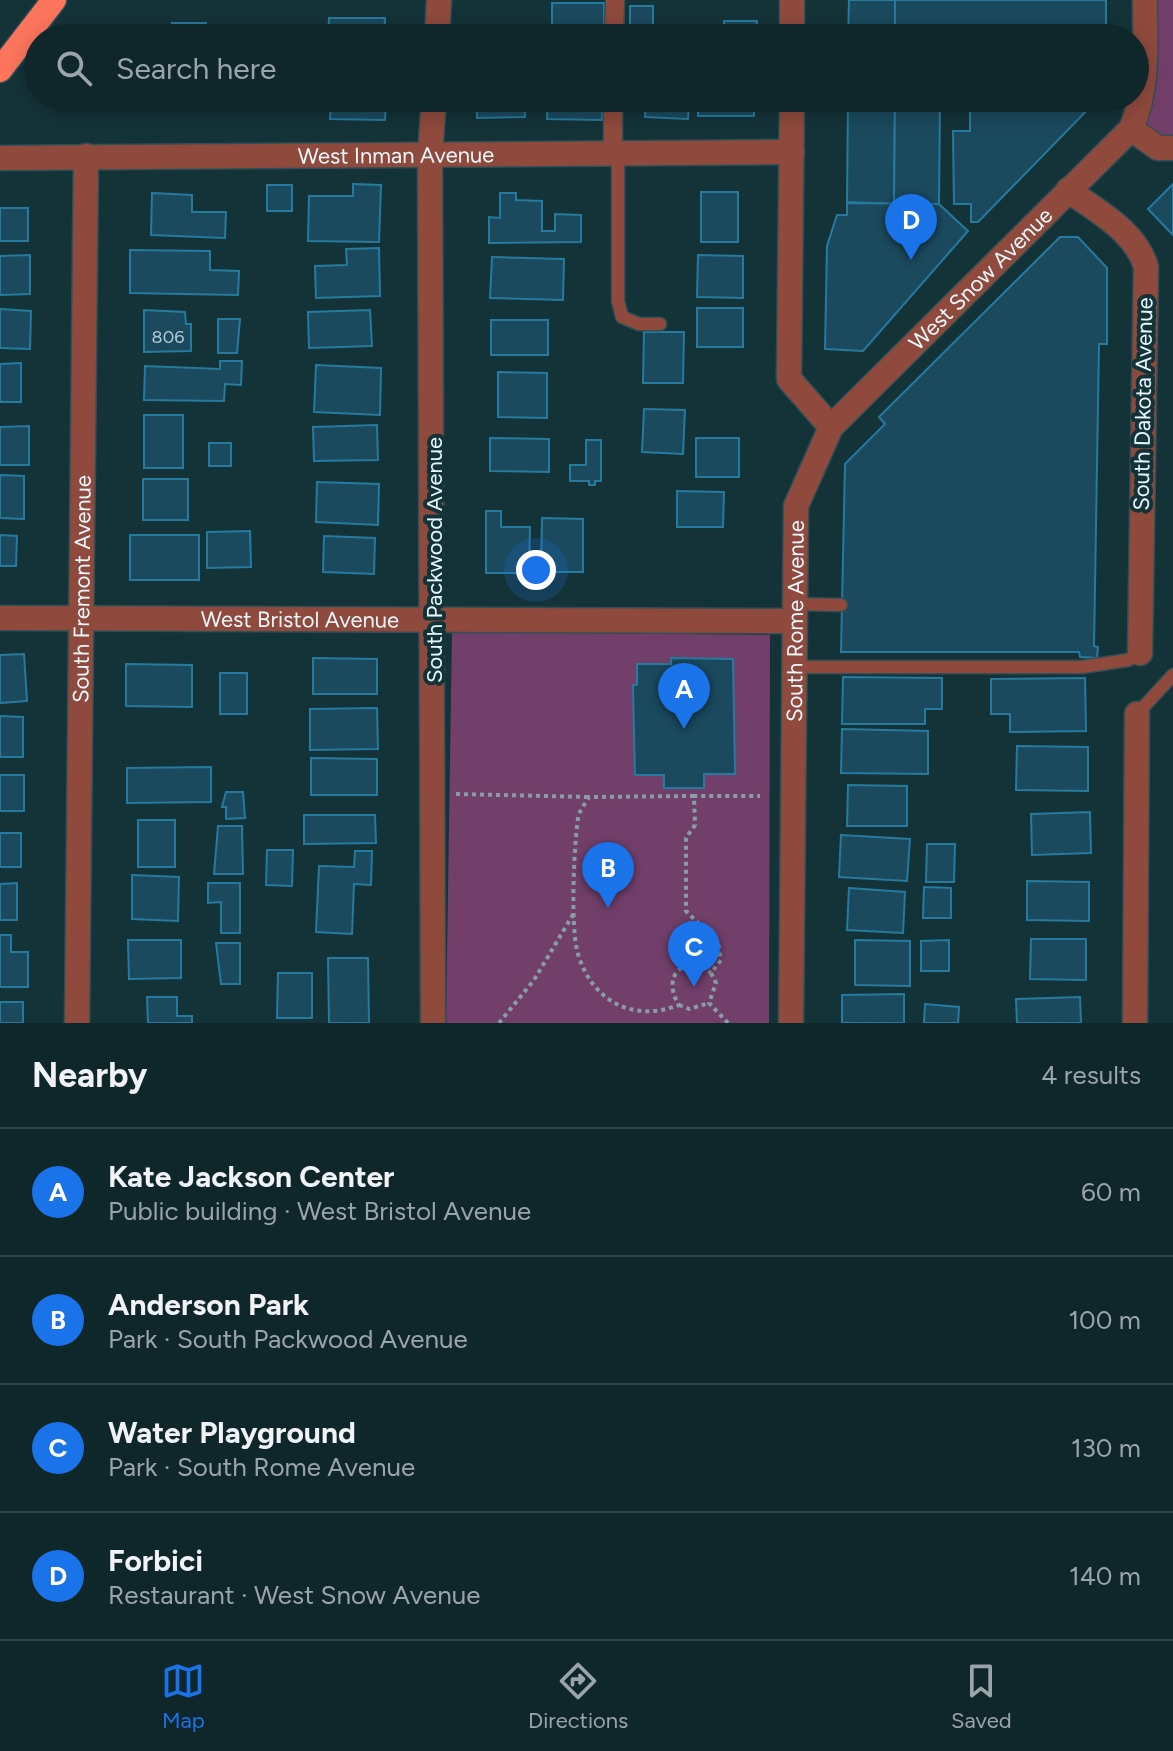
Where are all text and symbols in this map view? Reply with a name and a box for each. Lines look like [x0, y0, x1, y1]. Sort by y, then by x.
search box [24, 24, 1149, 112]
icon: search [52, 46, 96, 90]
text: Search here [116, 50, 276, 87]
street label: West Inman Avenue [298, 141, 494, 169]
pin: D [885, 194, 937, 260]
street label: West Snow Avenue [903, 201, 1058, 356]
street label: South Dakota Avenue [1128, 297, 1158, 511]
house number: 806 [152, 326, 184, 348]
street label: South Packwood Avenue [421, 437, 448, 683]
street label: South Fremont Avenue [67, 475, 96, 703]
street label: South Rome Avenue [780, 520, 809, 722]
your location [516, 550, 556, 590]
street label: West Bristol Avenue [201, 605, 399, 633]
pin: A [658, 663, 710, 729]
pin: B [582, 842, 634, 908]
pin: C [668, 921, 720, 987]
text: Nearby [32, 1055, 147, 1096]
text: 4 results [1041, 1059, 1141, 1091]
text: Kate Jackson Center [108, 1158, 394, 1195]
text: A [49, 1176, 67, 1208]
text: 60 m [1081, 1176, 1141, 1208]
text: Public building · West Bristol Avenue [108, 1195, 531, 1227]
text: Anderson Park [108, 1286, 309, 1323]
text: B [50, 1304, 66, 1336]
text: 100 m [1068, 1304, 1141, 1336]
text: Park · South Packwood Avenue [108, 1323, 468, 1355]
text: Water Playground [108, 1414, 356, 1451]
text: C [49, 1432, 67, 1464]
text: 130 m [1071, 1432, 1141, 1464]
text: Park · South Rome Avenue [108, 1451, 415, 1483]
text: Forbici [108, 1542, 203, 1579]
text: D [49, 1560, 67, 1592]
text: 140 m [1069, 1560, 1141, 1592]
text: Restaurant · West Snow Avenue [108, 1579, 480, 1611]
tab: Map [161, 1659, 205, 1734]
tab: Directions [528, 1659, 628, 1734]
tab: Saved [951, 1659, 1012, 1734]

